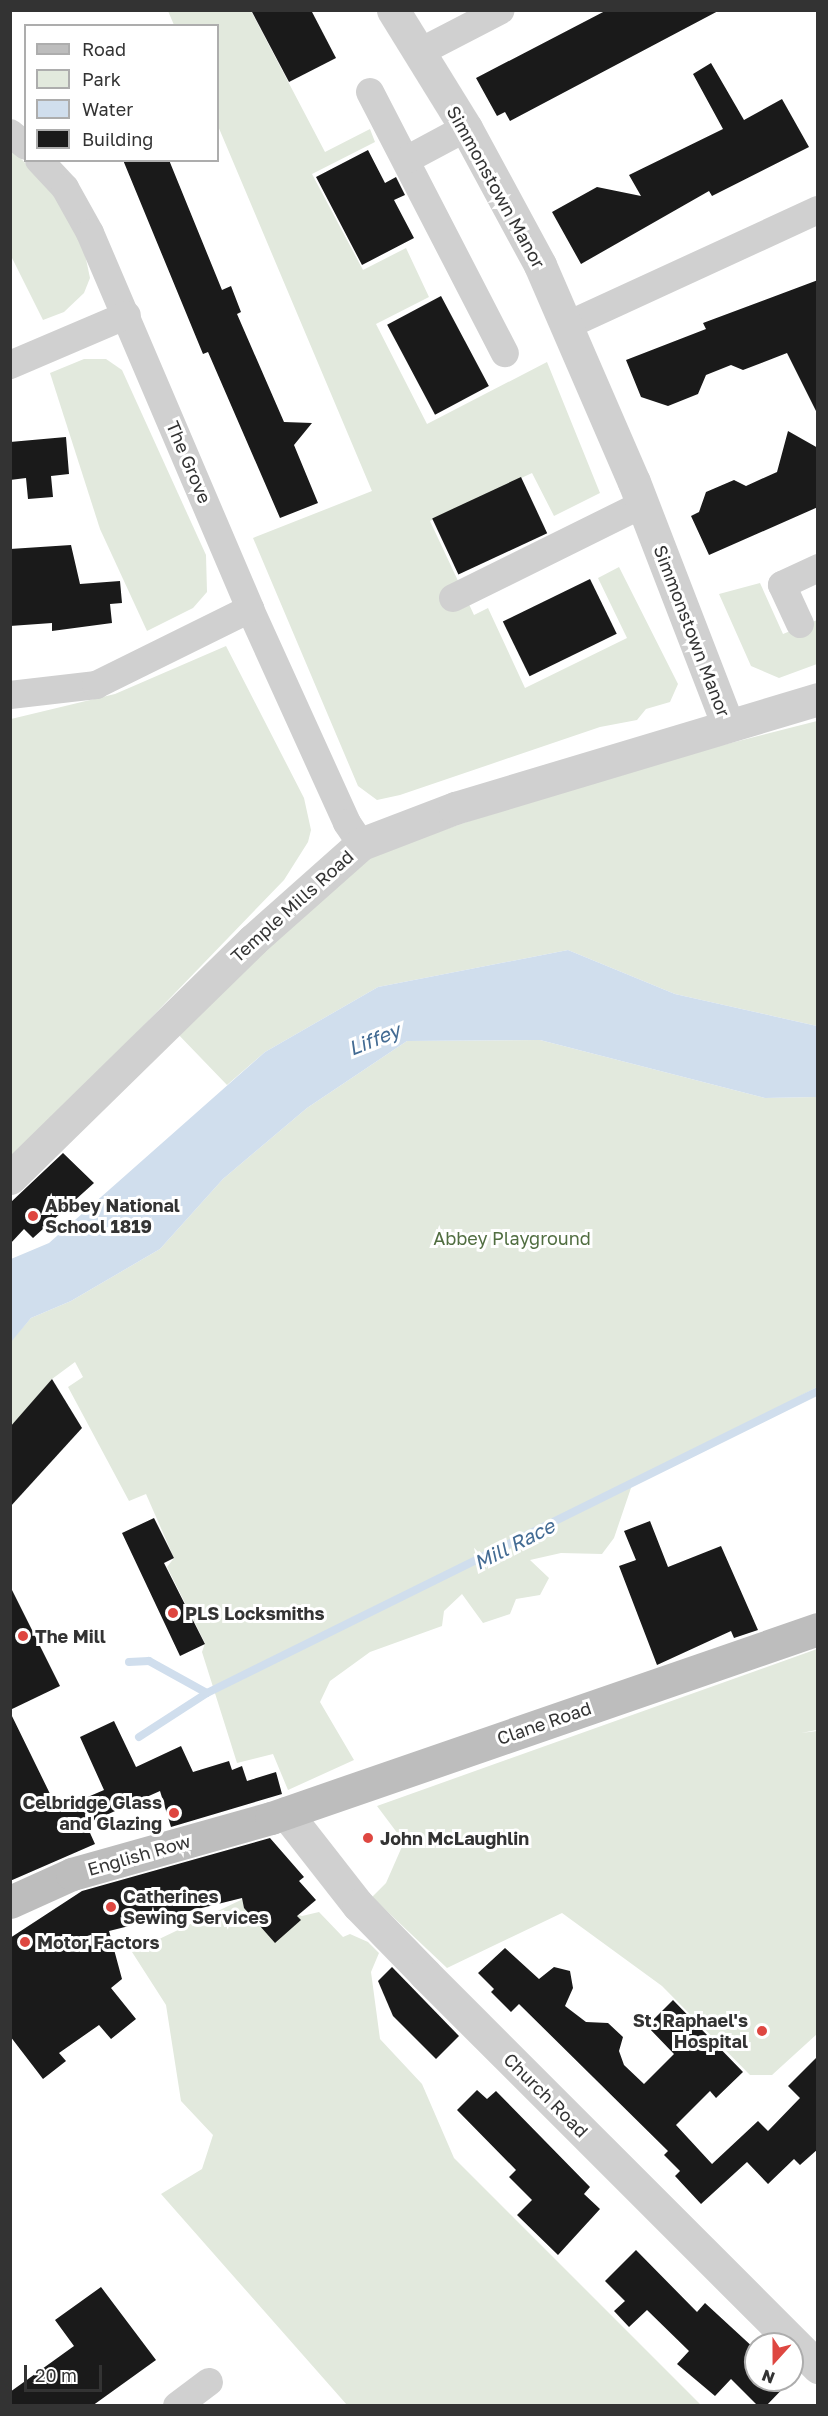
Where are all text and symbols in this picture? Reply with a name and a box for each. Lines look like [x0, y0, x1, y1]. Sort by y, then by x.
legend [24, 24, 219, 162]
text: Road [82, 38, 126, 60]
text: Park [82, 68, 121, 90]
text: Water [82, 98, 133, 120]
street label: Simmonstown Manor [442, 102, 550, 272]
text: Building [82, 128, 153, 150]
street label: The Grove [162, 418, 216, 506]
street label: Simmonstown Manor [649, 542, 735, 720]
street label: Temple Mills Road [226, 845, 358, 967]
water label: Liffey [345, 1018, 403, 1060]
place label: Abbey National School 1819 [45, 1195, 180, 1238]
marker: Abbey National School 1819 [26, 1209, 40, 1223]
park label: Abbey Playground [433, 1227, 591, 1249]
water label: Mill Race [470, 1513, 558, 1575]
place label: PLS Locksmiths [185, 1602, 325, 1624]
marker: PLS Locksmiths [166, 1606, 180, 1620]
place label: The Mill [35, 1625, 106, 1647]
marker: The Mill [16, 1629, 30, 1643]
street label: Clane Road [494, 1697, 594, 1749]
place label: Celbridge Glass and Glazing [22, 1792, 162, 1834]
marker: Celbridge Glass and Glazing [167, 1806, 181, 1820]
place label: John McLaughlin [380, 1827, 529, 1849]
street label: English Row [85, 1830, 193, 1880]
marker: John McLaughlin [361, 1831, 375, 1845]
place label: Catherines Sewing Services [123, 1886, 269, 1928]
marker: Catherines Sewing Services [104, 1900, 118, 1914]
place label: Motor Factors [37, 1931, 159, 1953]
marker: Motor Factors [18, 1935, 32, 1949]
place label: St. Raphael's Hospital [633, 2010, 748, 2052]
marker: St. Raphael's Hospital [753, 2022, 771, 2040]
street label: Church Road [499, 2048, 593, 2142]
north arrow [744, 2332, 804, 2392]
scale bar [27, 2353, 105, 2391]
text: 20 m [35, 2364, 77, 2386]
text: N [759, 2365, 778, 2388]

